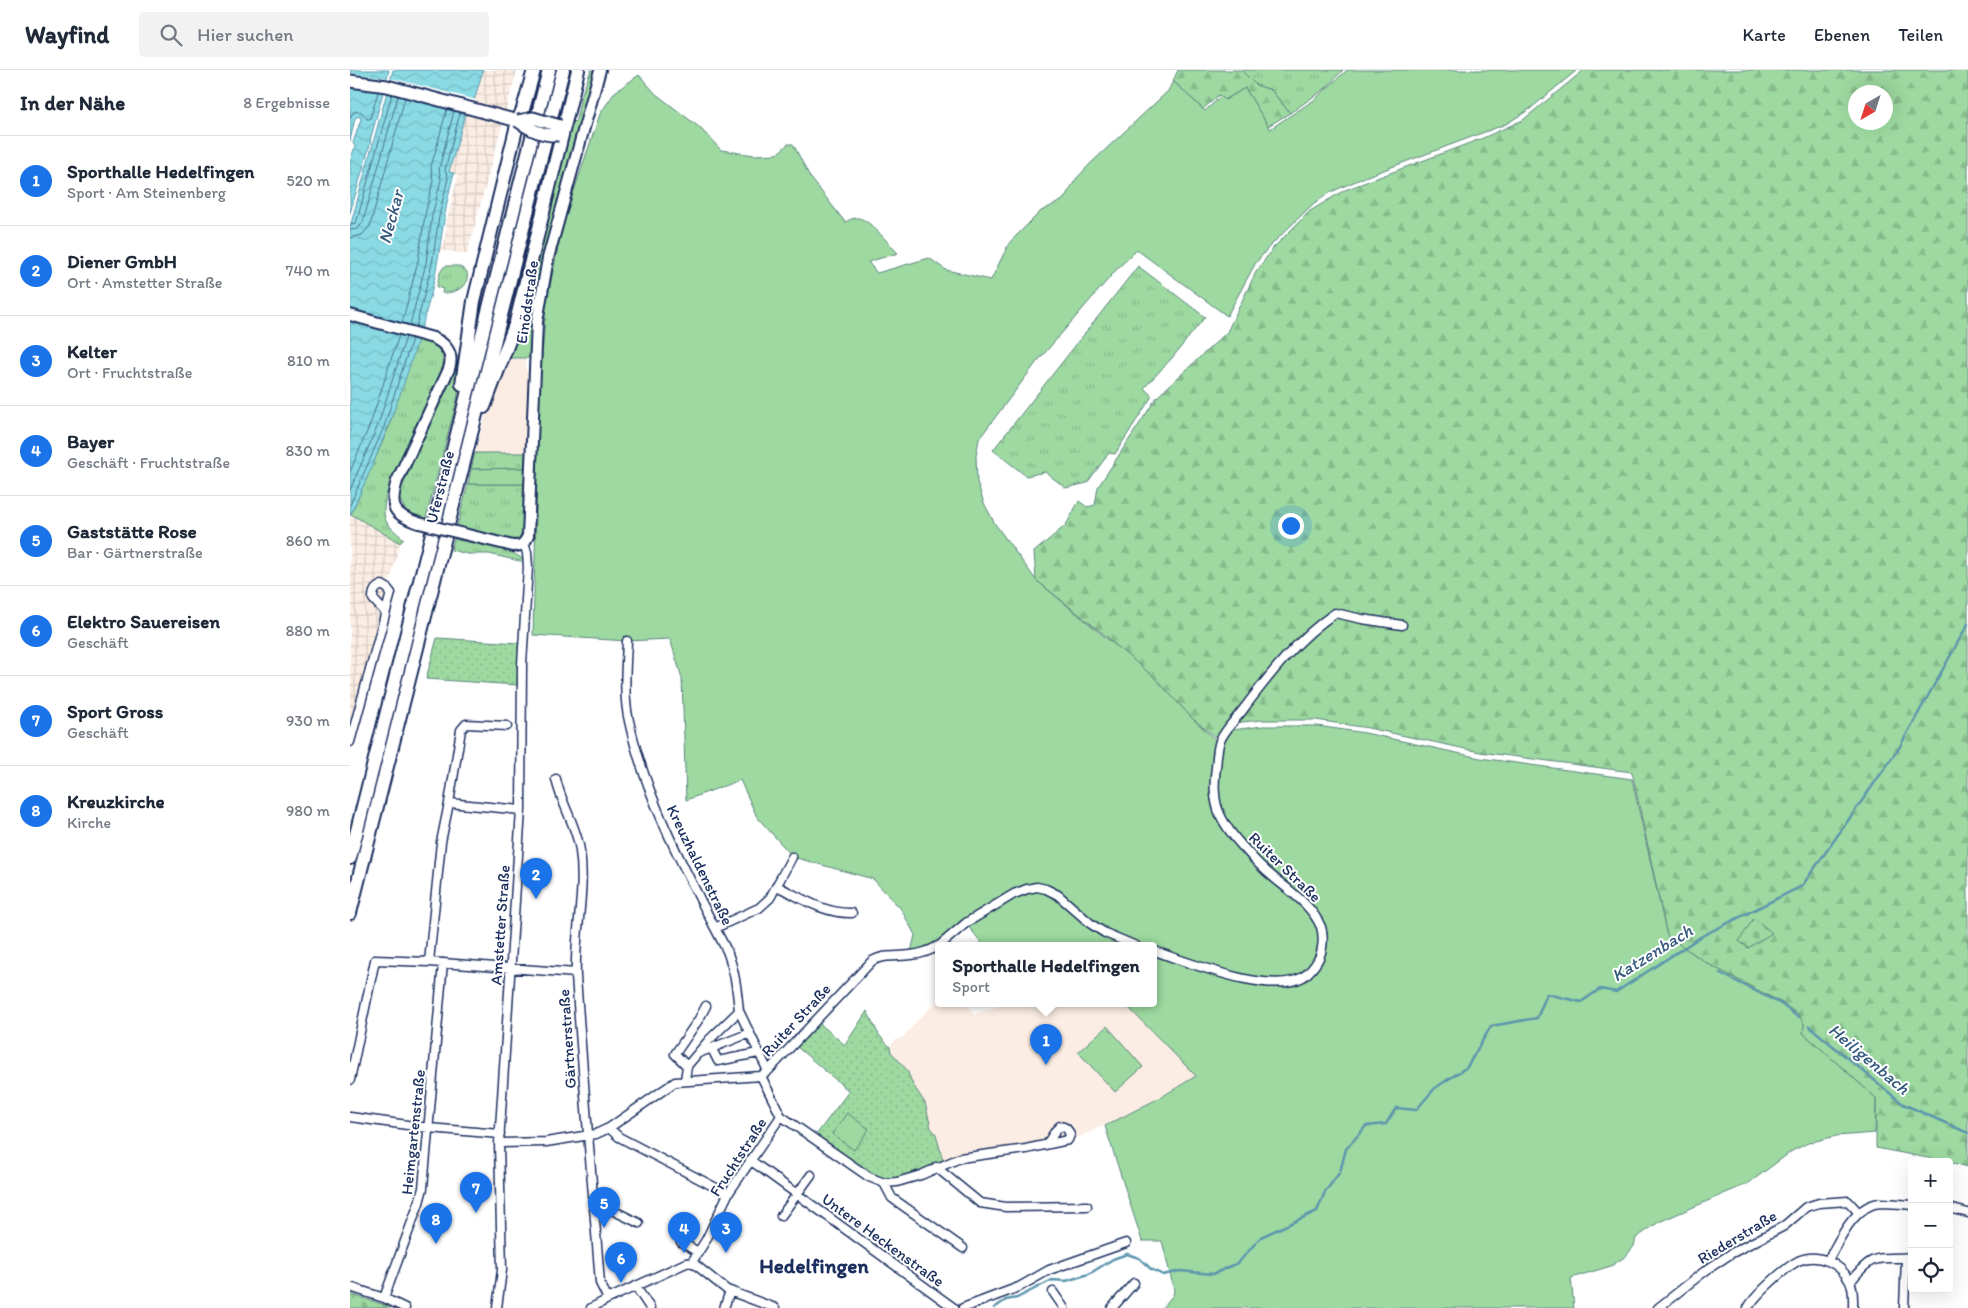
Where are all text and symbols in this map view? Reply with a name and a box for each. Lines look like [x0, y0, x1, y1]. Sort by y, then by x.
search box [139, 12, 489, 57]
text: Wayfind [25, 20, 109, 49]
icon: search [157, 21, 185, 49]
text: Hier suchen [197, 23, 294, 46]
text: Karte [1743, 24, 1786, 46]
text: Ebenen [1814, 24, 1870, 46]
text: Teilen [1898, 24, 1943, 46]
north arrow [1848, 85, 1893, 130]
text: In der Nähe [20, 90, 125, 115]
text: 8 Ergebnisse [243, 93, 330, 112]
text: Sporthalle Hedelfingen [67, 160, 255, 183]
text: 1 [32, 171, 40, 190]
text: 520 m [286, 171, 330, 190]
text: Sport · Am Steinenberg [67, 183, 226, 202]
water label: Neckar [373, 186, 409, 246]
text: Diener GmbH [67, 250, 177, 273]
street label: Einödstraße [512, 259, 542, 345]
text: 2 [32, 261, 40, 280]
text: 740 m [286, 261, 330, 280]
text: Ort · Amstetter Straße [67, 273, 222, 292]
text: Kelter [67, 340, 117, 363]
text: 3 [32, 351, 40, 370]
text: 810 m [287, 351, 330, 370]
text: Ort · Fruchtstraße [67, 363, 192, 382]
text: Bayer [67, 430, 114, 453]
text: 4 [31, 441, 41, 460]
text: 830 m [286, 441, 330, 460]
street label: Uferstraße [422, 448, 458, 525]
text: Geschäft · Fruchtstraße [67, 453, 230, 472]
your location [1278, 513, 1304, 539]
text: Gaststätte Rose [67, 520, 197, 543]
text: 5 [32, 531, 40, 550]
text: 860 m [286, 531, 330, 550]
text: Bar · Gärtnerstraße [67, 543, 203, 562]
text: Elektro Sauereisen [67, 610, 220, 633]
text: 6 [32, 621, 40, 640]
text: 880 m [286, 621, 330, 640]
text: Geschäft [67, 633, 129, 652]
text: Sport Gross [67, 700, 163, 723]
text: 7 [32, 711, 40, 730]
text: 930 m [286, 711, 330, 730]
text: Geschäft [67, 723, 129, 742]
text: Kreuzkirche [67, 790, 165, 813]
text: 8 [32, 801, 40, 820]
text: 980 m [286, 801, 330, 820]
street label: Kreuzhaldenstraße [663, 802, 737, 929]
text: Kirche [67, 813, 111, 832]
street label: Ruiter Straße [1245, 828, 1325, 906]
pin: 2 [520, 858, 552, 899]
street label: Amstetter Straße [486, 864, 514, 986]
water label: Katzenbach [1608, 919, 1697, 986]
popup [935, 942, 1157, 1007]
text: Sporthalle Hedelfingen [952, 954, 1140, 977]
text: Sport [952, 977, 990, 996]
street label: Ruiter Straße [757, 979, 835, 1061]
street label: Gärtnerstraße [554, 988, 580, 1089]
water label: Heiligenbach [1824, 1019, 1914, 1100]
pin: 1 [1030, 1024, 1062, 1065]
street label: Heimgartenstraße [397, 1068, 429, 1196]
street label: Fruchtstraße [705, 1114, 771, 1200]
map controls [1908, 1158, 1953, 1293]
button: + [1908, 1158, 1953, 1203]
pin: 7 [460, 1172, 492, 1213]
pin: 5 [588, 1187, 620, 1228]
street label: Untere Heckenstraße [818, 1189, 948, 1291]
pin: 8 [420, 1203, 452, 1244]
button: − [1908, 1203, 1953, 1248]
street label: Riederstraße [1694, 1206, 1780, 1268]
pin: 4 [668, 1212, 700, 1253]
pin: 3 [710, 1212, 742, 1253]
pin: 6 [605, 1242, 637, 1283]
button: locate [1908, 1248, 1953, 1293]
district label: Hedelfingen [759, 1253, 870, 1279]

